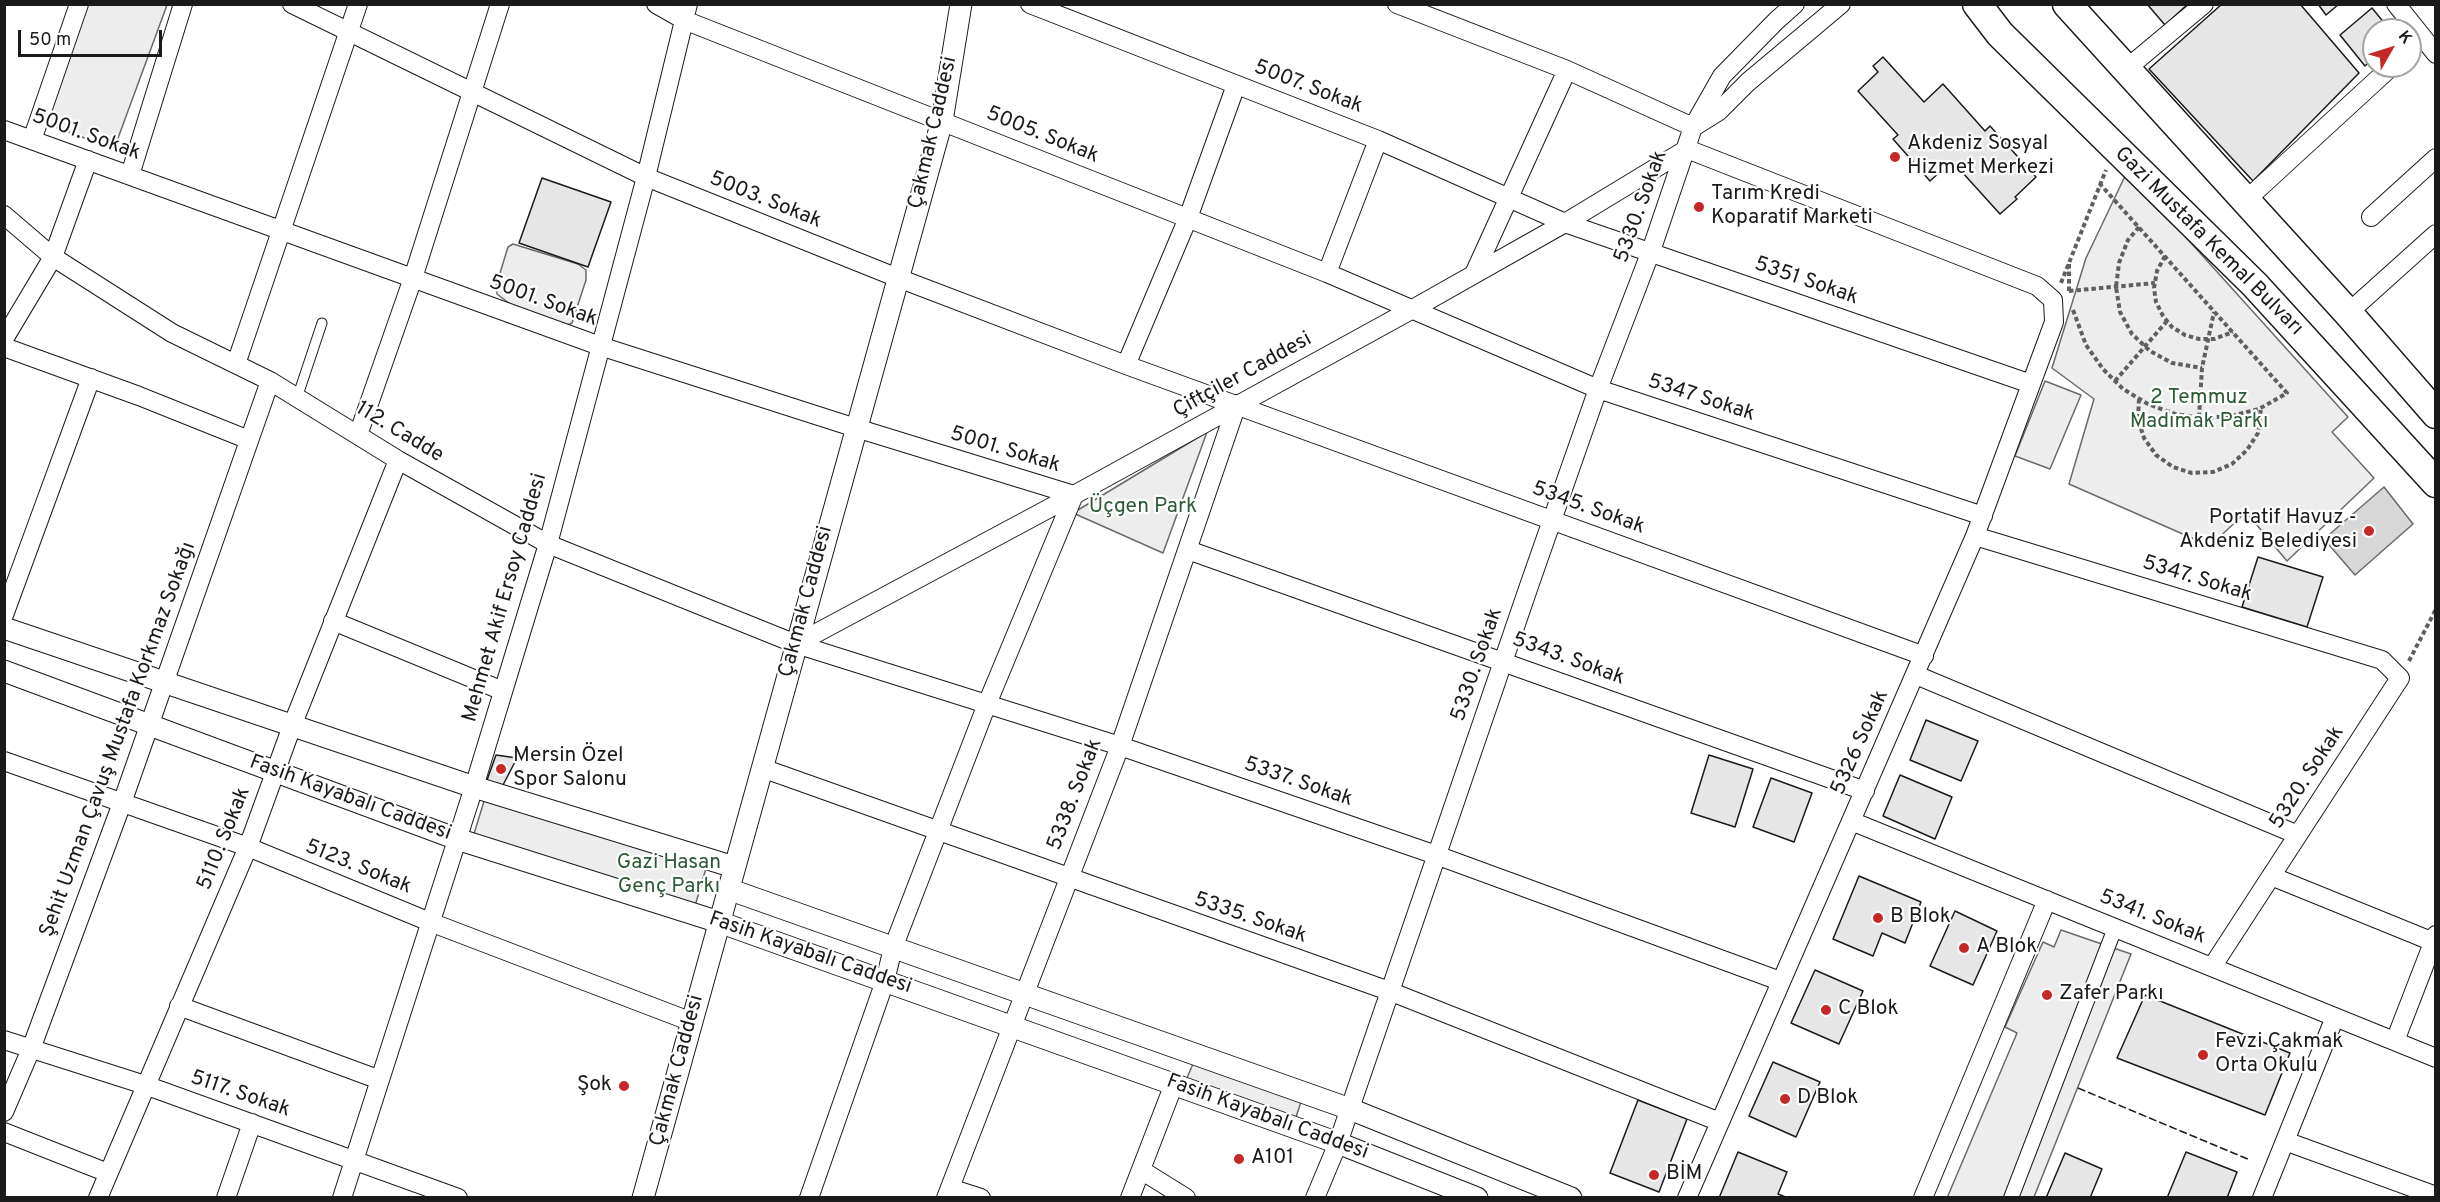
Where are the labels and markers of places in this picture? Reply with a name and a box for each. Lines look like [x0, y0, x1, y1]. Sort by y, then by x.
place label: Akdeniz Sosyal Hizmet Merkezi [1907, 132, 2054, 182]
marker: Akdeniz Sosyal Hizmet Merkezi [1888, 150, 1902, 164]
place label: Tarım Kredi Koparatif Marketi [1711, 182, 1873, 232]
marker: Tarım Kredi Koparatif Marketi [1692, 200, 1706, 214]
place label: Portatif Havuz - Akdeniz Belediyesi [2179, 506, 2357, 556]
marker: Portatif Havuz - Akdeniz Belediyesi [2362, 524, 2376, 538]
place label: Mersin Özel Spor Salonu [513, 744, 627, 794]
marker: Mersin Özel Spor Salonu [494, 762, 508, 776]
place label: B Blok [1890, 905, 1951, 931]
marker: B Blok [1871, 911, 1885, 925]
place label: A Blok [1976, 935, 2037, 961]
marker: A Blok [1957, 941, 1971, 955]
place label: Zafer Parkı [2059, 982, 2164, 1008]
marker: Zafer Parkı [2040, 988, 2054, 1002]
place label: C Blok [1838, 997, 1899, 1023]
marker: C Blok [1819, 1003, 1833, 1017]
place label: Fevzi Çakmak Orta Okulu [2215, 1030, 2343, 1080]
marker: Fevzi Çakmak Orta Okulu [2196, 1048, 2210, 1062]
place label: Şok [577, 1073, 612, 1099]
marker: Şok [617, 1079, 631, 1093]
place label: D Blok [1797, 1086, 1858, 1112]
marker: D Blok [1778, 1092, 1792, 1106]
place label: A101 [1251, 1146, 1294, 1172]
marker: A101 [1232, 1152, 1246, 1166]
place label: BİM [1666, 1162, 1702, 1188]
marker: BİM [1647, 1168, 1661, 1182]

